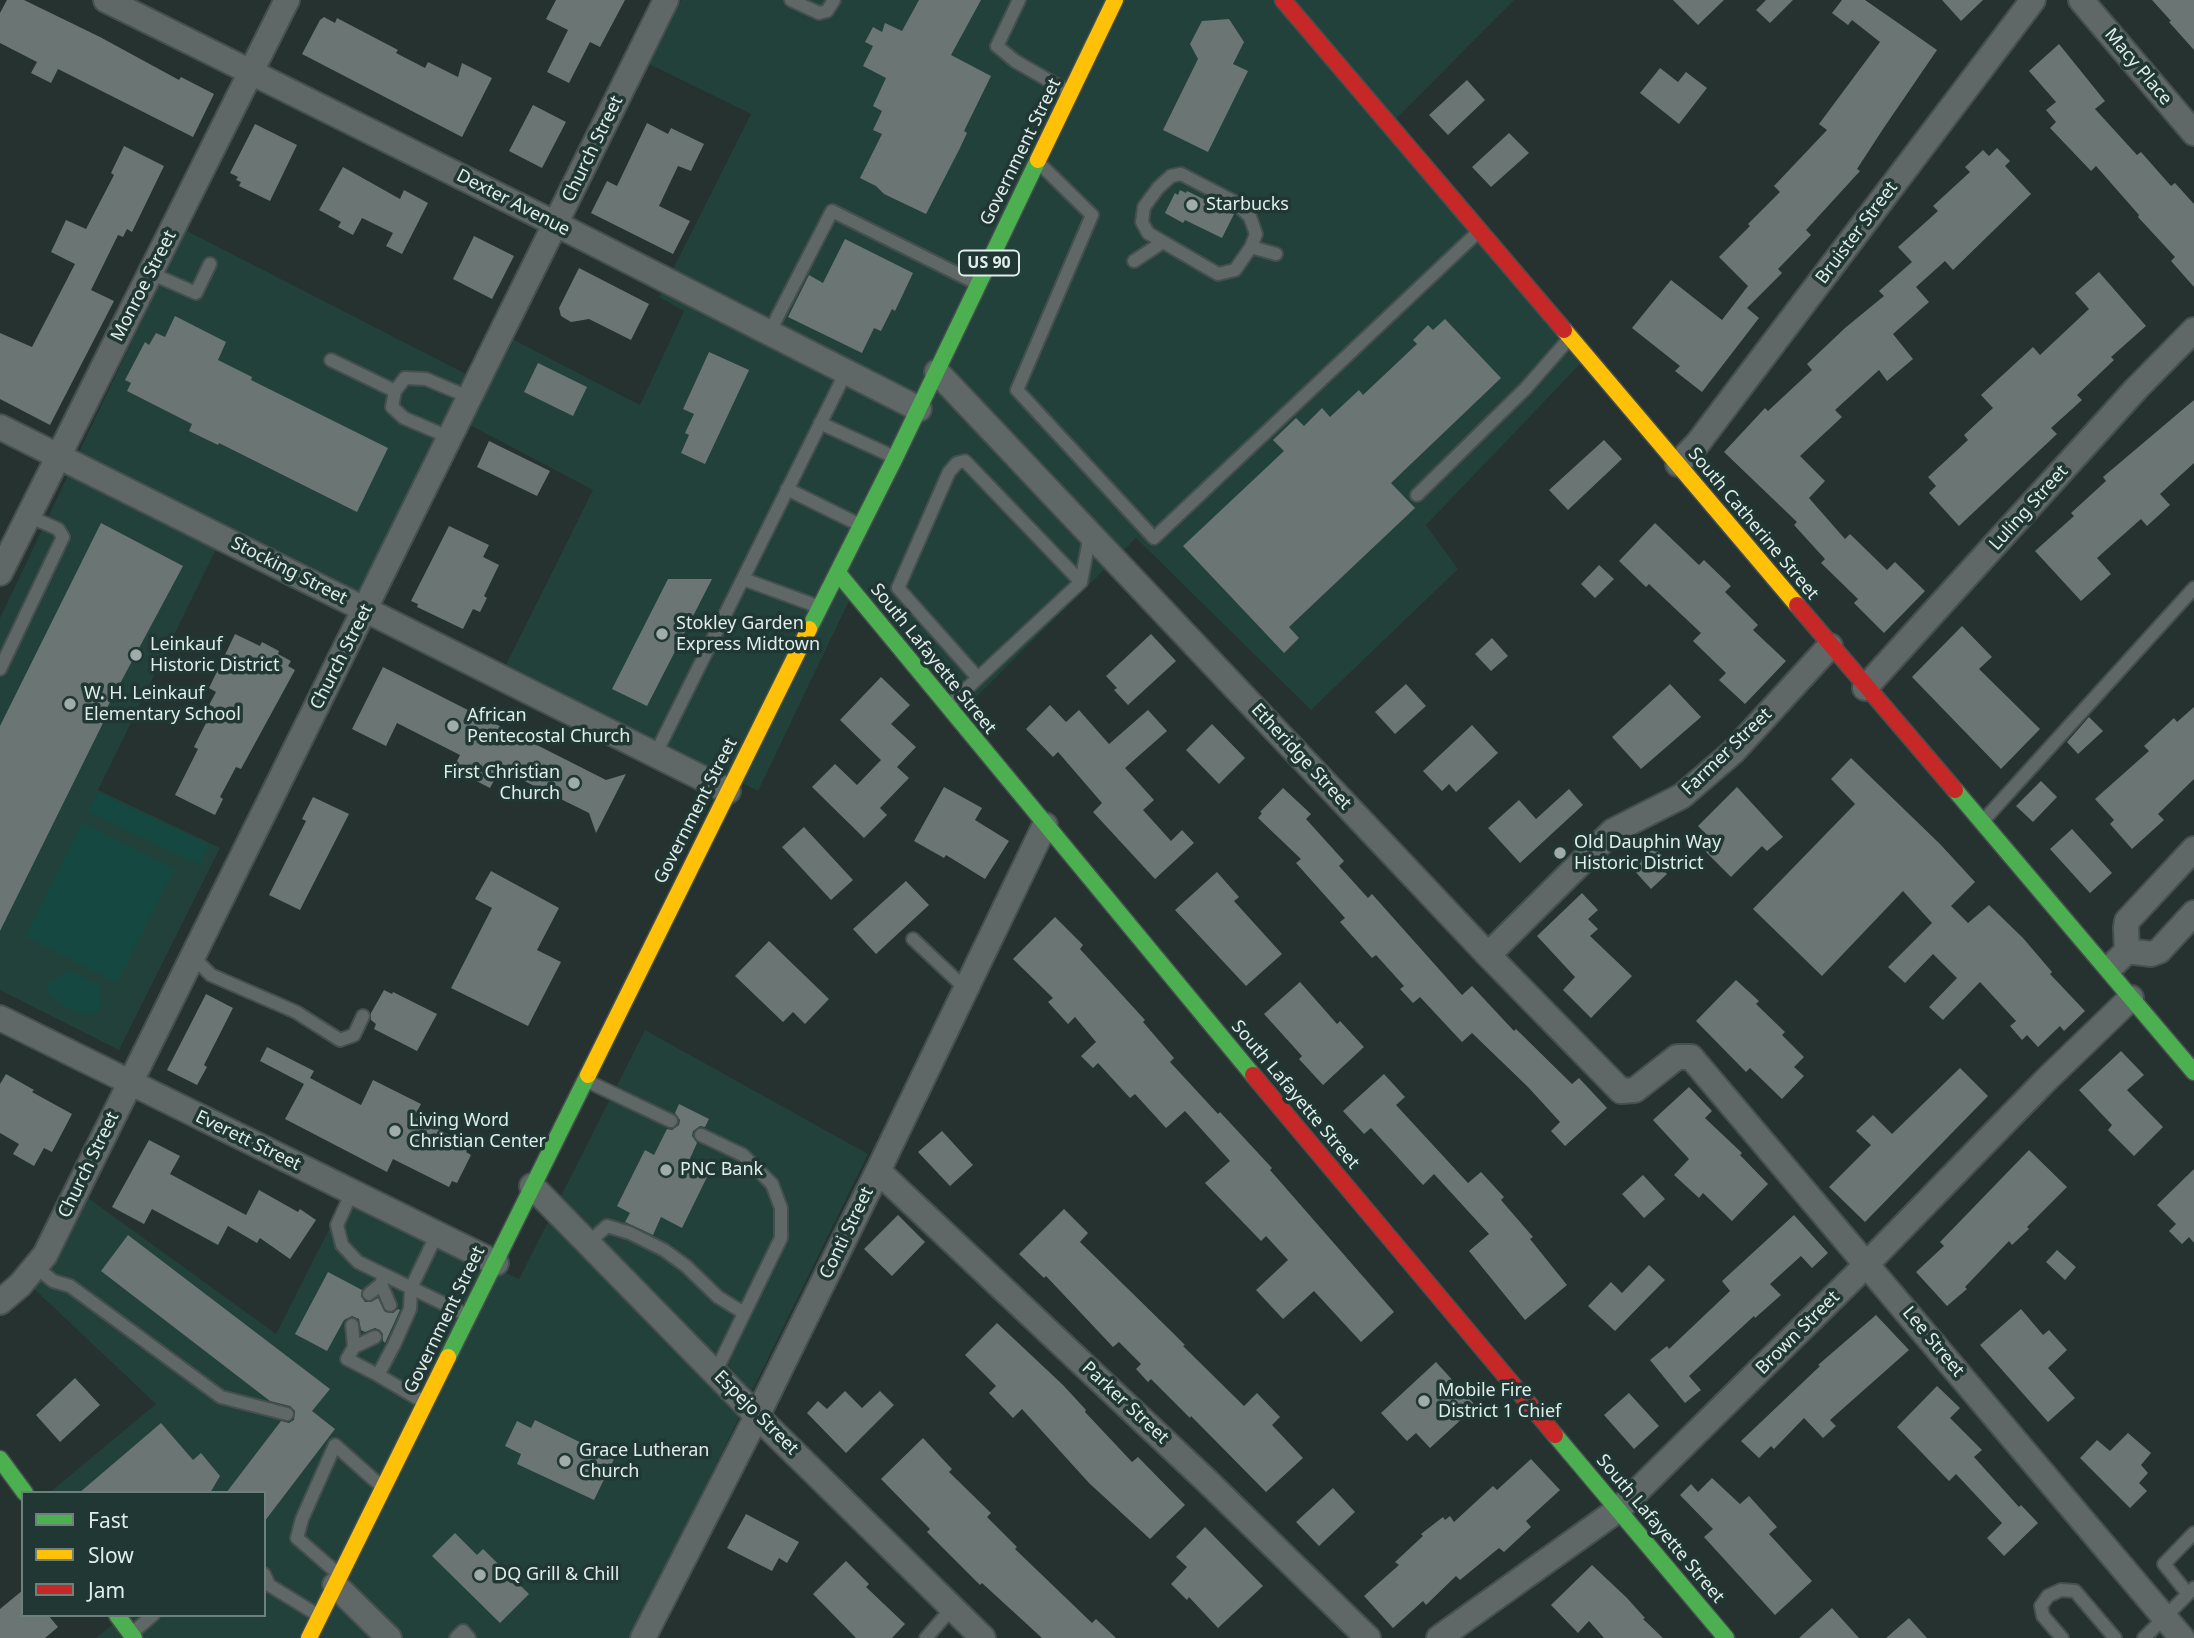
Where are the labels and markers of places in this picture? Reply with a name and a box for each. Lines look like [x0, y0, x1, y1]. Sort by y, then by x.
place label: Starbucks [1206, 194, 1289, 216]
marker: Starbucks [1184, 197, 1200, 213]
place label: Stokley Garden Express Midtown [676, 613, 820, 656]
marker: Stokley Garden Express Midtown [654, 626, 670, 642]
place label: Leinkauf Historic District [150, 634, 280, 676]
marker: Leinkauf Historic District [128, 647, 144, 663]
place label: W. H. Leinkauf Elementary School [84, 683, 241, 726]
marker: W. H. Leinkauf Elementary School [62, 696, 78, 712]
place label: African Pentecostal Church [467, 705, 630, 748]
marker: African Pentecostal Church [445, 718, 461, 734]
place label: First Christian Church [443, 762, 560, 804]
marker: First Christian Church [566, 775, 582, 791]
place label: Old Dauphin Way Historic District [1574, 832, 1721, 874]
marker: Old Dauphin Way Historic District [1552, 845, 1568, 861]
place label: Living Word Christian Center [409, 1110, 546, 1152]
marker: Living Word Christian Center [387, 1123, 403, 1139]
place label: PNC Bank [680, 1159, 763, 1181]
marker: PNC Bank [658, 1162, 674, 1178]
place label: Mobile Fire District 1 Chief [1438, 1380, 1561, 1422]
marker: Mobile Fire District 1 Chief [1416, 1393, 1432, 1409]
place label: Grace Lutheran Church [579, 1440, 709, 1482]
marker: Grace Lutheran Church [557, 1453, 573, 1469]
place label: DQ Grill & Chill [494, 1564, 619, 1586]
marker: DQ Grill & Chill [472, 1567, 488, 1583]

